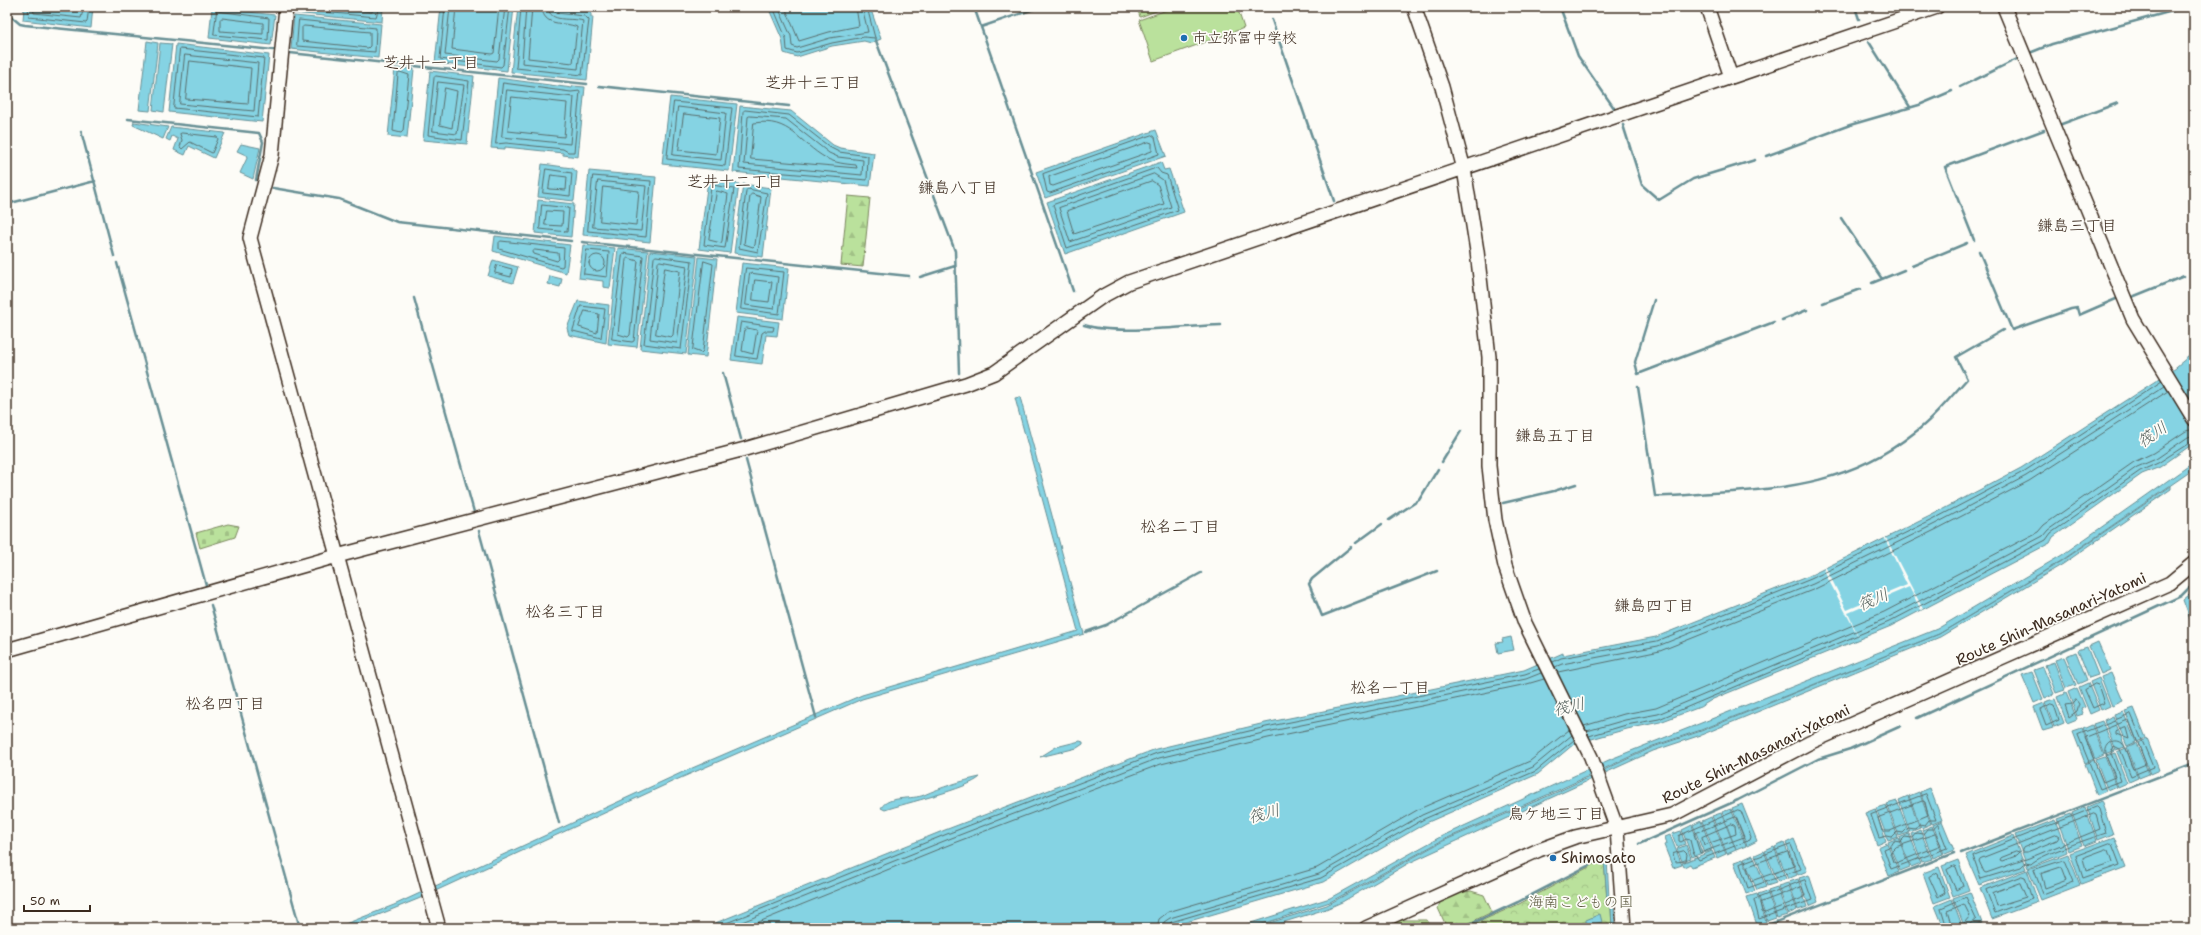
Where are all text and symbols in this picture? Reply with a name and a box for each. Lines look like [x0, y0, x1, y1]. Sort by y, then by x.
place label: 市立弥冨中学校 [1192, 28, 1297, 48]
marker: 市立弥冨中学校 [1179, 33, 1189, 43]
district label: 芝井十一丁目 [383, 52, 479, 73]
district label: 芝井十三丁目 [765, 72, 861, 93]
district label: 芝井十二丁目 [687, 171, 783, 192]
district label: 鎌島八丁目 [918, 177, 998, 198]
district label: 鎌島三丁目 [2037, 215, 2117, 236]
water label: 筏川 [2133, 417, 2171, 452]
district label: 鎌島五丁目 [1515, 425, 1595, 446]
district label: 松名二丁目 [1140, 516, 1220, 537]
street label: Route Shin-Masanari-Yatomi [1953, 568, 2149, 670]
water label: 筏川 [1854, 584, 1892, 615]
district label: 鎌島四丁目 [1614, 595, 1694, 616]
district label: 松名三丁目 [525, 601, 605, 622]
district label: 松名一丁目 [1350, 677, 1430, 698]
district label: 松名四丁目 [185, 693, 265, 714]
water label: 筏川 [1551, 693, 1587, 720]
street label: Route Shin-Masanari-Yatomi [1659, 700, 1853, 808]
water label: 筏川 [1246, 799, 1282, 828]
district label: 鳥ケ地三丁目 [1508, 803, 1604, 824]
place label: Shimosato [1561, 848, 1636, 868]
marker: Shimosato [1548, 853, 1558, 863]
scale bar [24, 887, 90, 913]
park label: 海南こどもの国 [1528, 892, 1634, 912]
text: 50 m [30, 893, 60, 909]

